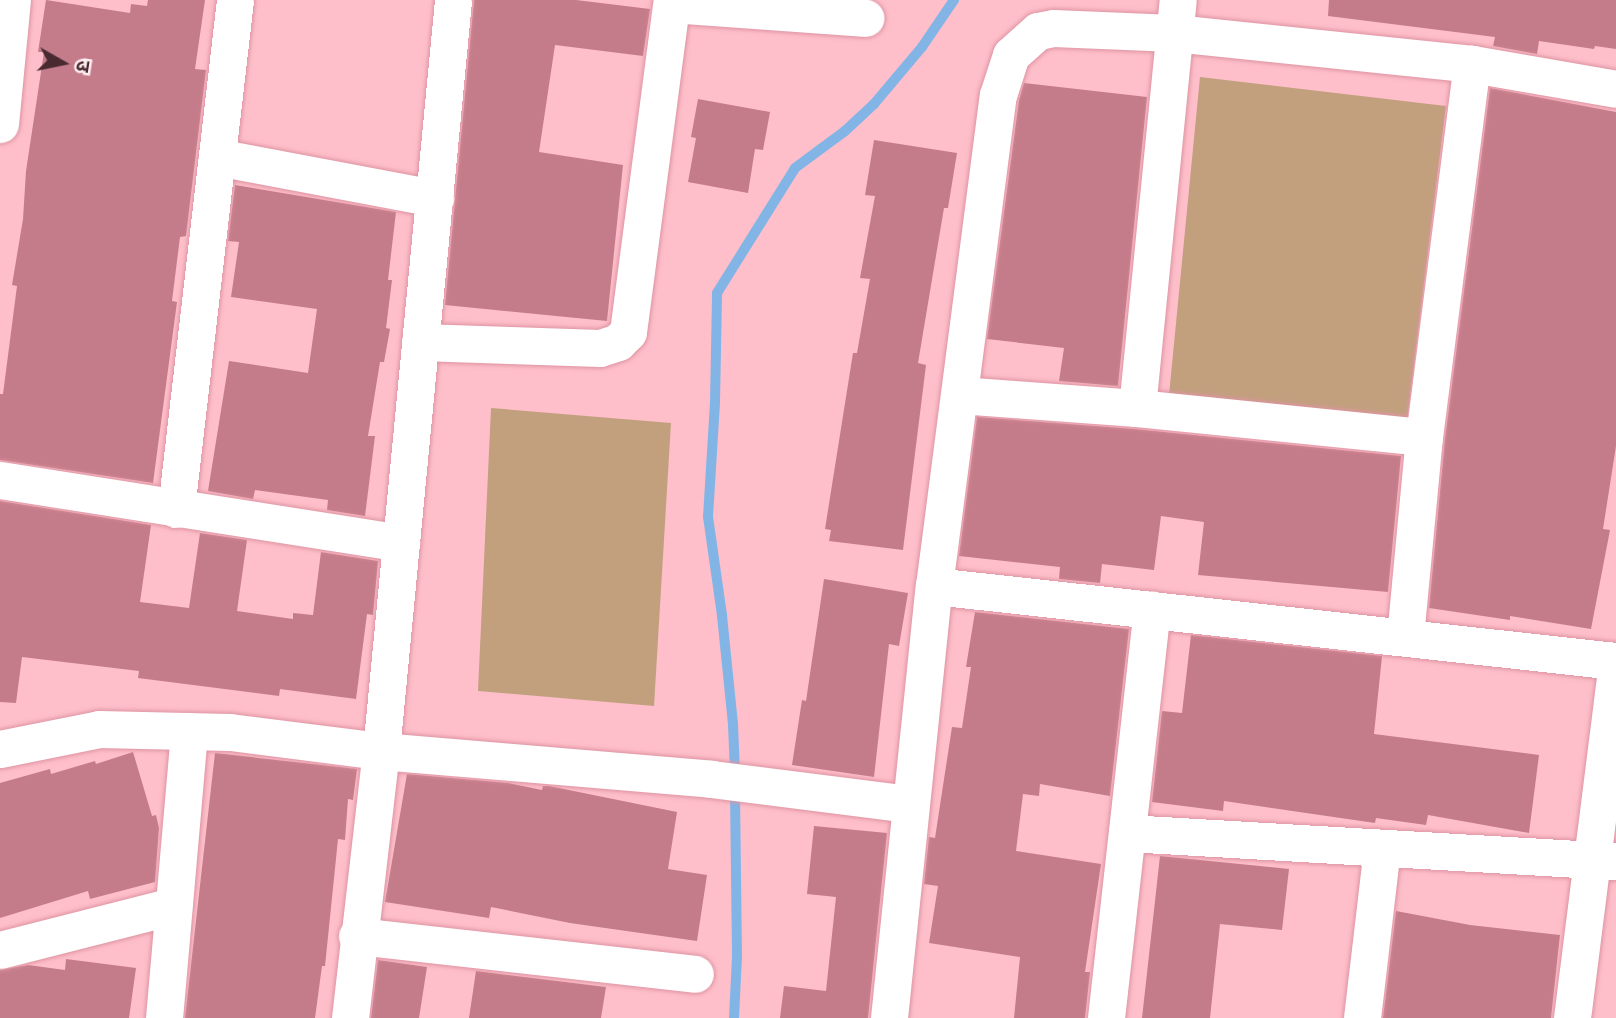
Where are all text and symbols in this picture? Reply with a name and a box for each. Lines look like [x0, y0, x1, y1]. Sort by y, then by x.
north arrow [28, 28, 98, 98]
text: उ [72, 59, 95, 73]

